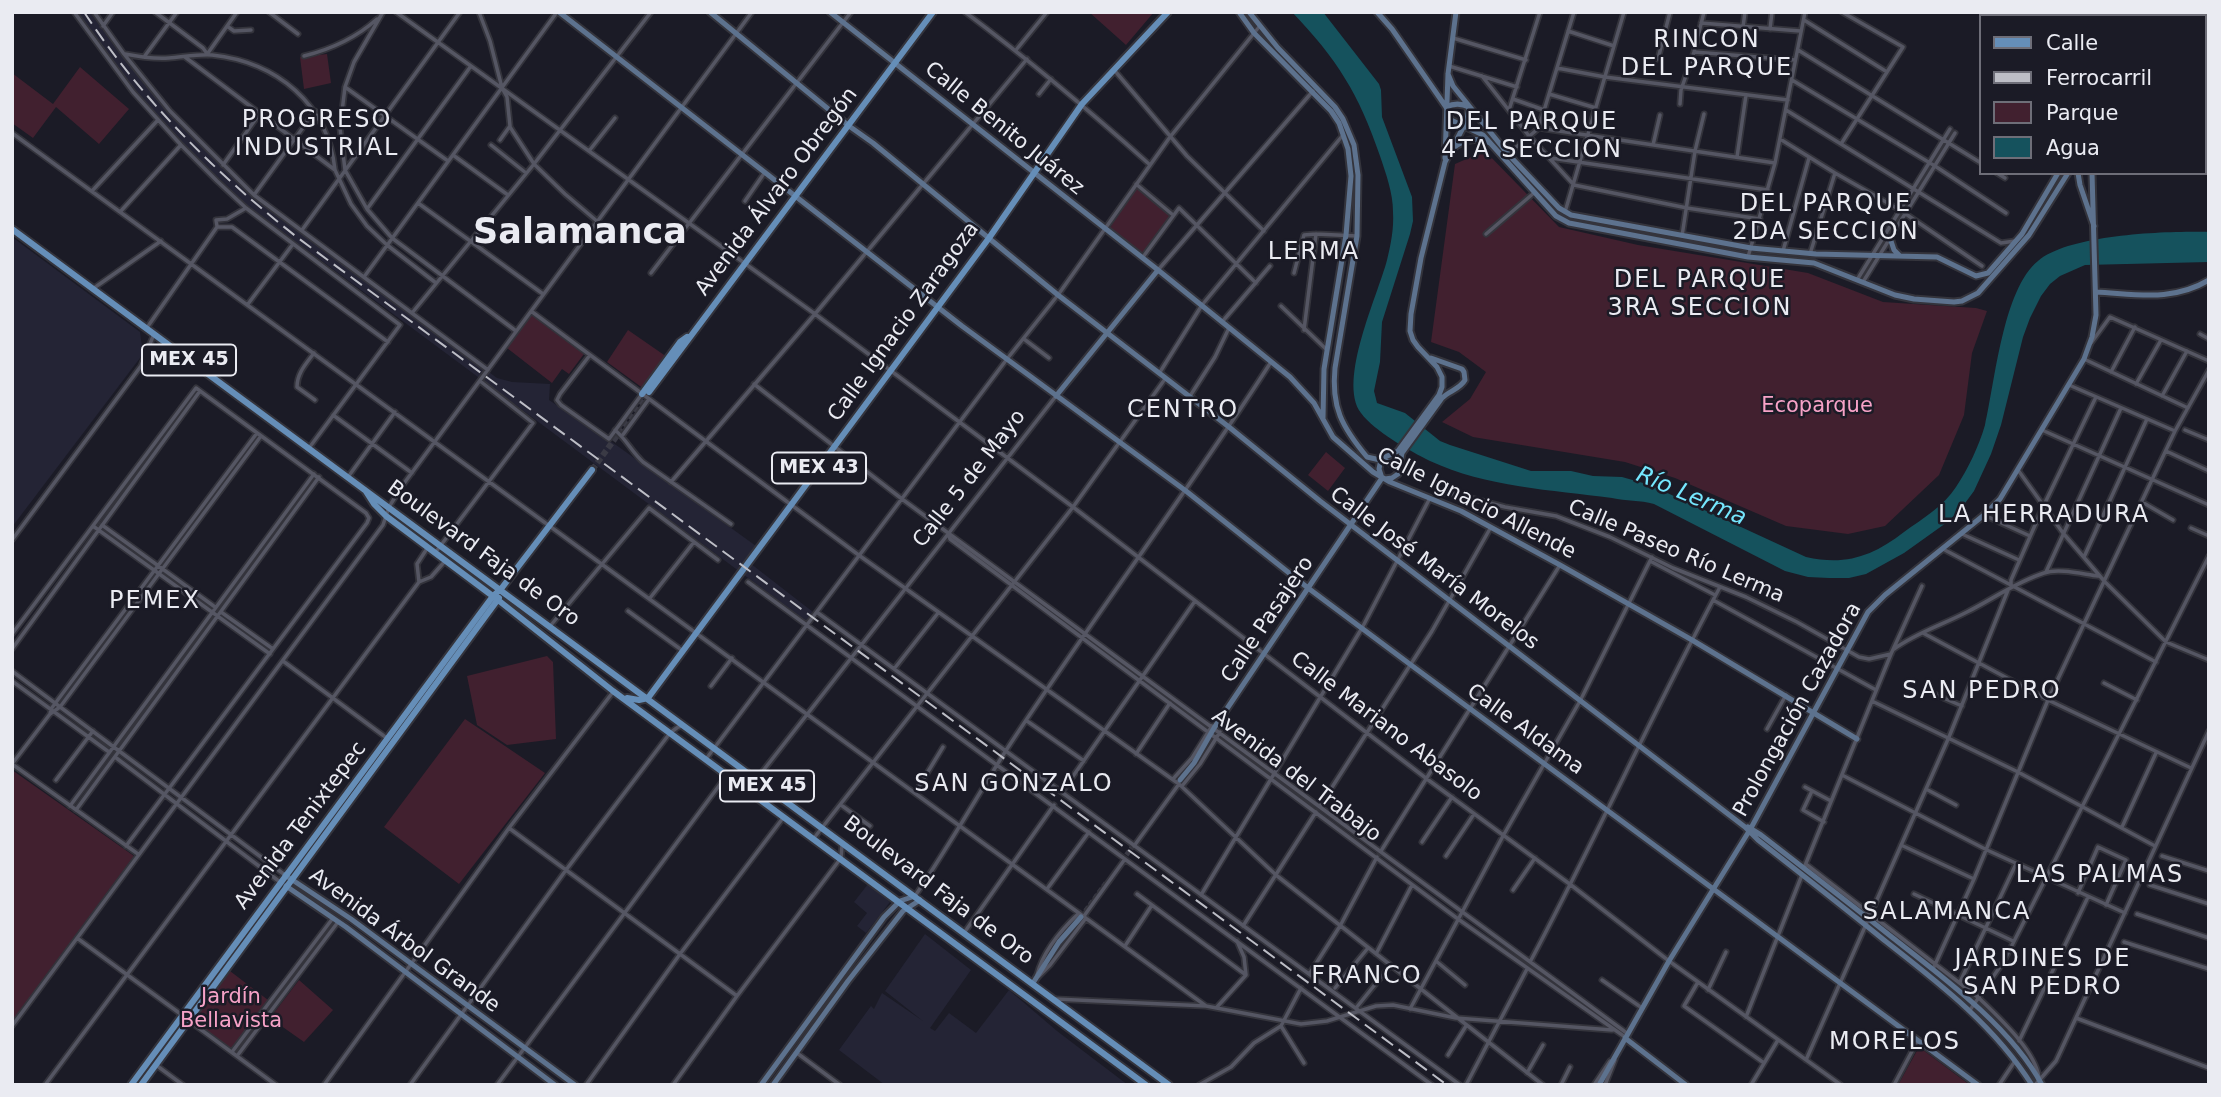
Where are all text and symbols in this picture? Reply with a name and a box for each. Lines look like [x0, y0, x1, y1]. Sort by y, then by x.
legend [1980, 14, 2207, 175]
district label: RINCON DEL PARQUE [1622, 27, 1792, 83]
text: Calle [2046, 31, 2098, 55]
street label: Calle Benito Juárez [919, 57, 1089, 201]
text: Ferrocarril [2046, 66, 2152, 90]
street label: Avenida Álvaro Obregón [690, 83, 864, 301]
text: Parque [2046, 101, 2118, 125]
district label: PROGRESO INDUSTRIAL [236, 107, 398, 163]
district label: DEL PARQUE 4TA SECCION [1442, 109, 1622, 165]
text: Agua [2046, 136, 2100, 160]
district label: DEL PARQUE 2DA SECCION [1734, 191, 1918, 247]
district label: Salamanca [473, 213, 687, 255]
street label: Calle Ignacio Zaragoza [823, 217, 985, 427]
district label: LERMA [1268, 239, 1360, 267]
district label: DEL PARQUE 3RA SECCION [1609, 267, 1791, 323]
road number: MEX 45 [142, 344, 236, 376]
park label: Ecoparque [1761, 394, 1873, 420]
district label: CENTRO [1128, 397, 1238, 425]
street label: Calle 5 de Mayo [908, 405, 1032, 553]
street label: Calle Ignacio Allende [1372, 443, 1580, 565]
road number: MEX 43 [772, 453, 866, 484]
water label: Río Lerma [1632, 462, 1750, 532]
street label: Boulevard Faja de Oro [382, 476, 584, 632]
street label: Calle José María Morelos [1325, 482, 1543, 656]
street label: Calle Paseo Río Lerma [1564, 495, 1788, 609]
district label: LA HERRADURA [1939, 502, 2149, 530]
street label: Calle Pasajero [1216, 552, 1320, 688]
district label: PEMEX [110, 588, 200, 616]
street label: Prolongación Cazadora [1729, 599, 1867, 821]
street label: Calle Mariano Abasolo [1285, 647, 1487, 807]
district label: SAN PEDRO [1903, 678, 2061, 706]
street label: Calle Aldama [1462, 679, 1588, 781]
street label: Avenida del Trabajo [1206, 704, 1386, 848]
street label: Avenida Tenixtepec [230, 737, 372, 915]
road number: MEX 45 [720, 771, 814, 802]
district label: SAN GONZALO [916, 771, 1112, 799]
street label: Boulevard Faja de Oro [838, 811, 1038, 971]
district label: LAS PALMAS [2017, 862, 2183, 890]
street label: Avenida Árbol Grande [304, 863, 504, 1019]
district label: SALAMANCA [1864, 899, 2030, 927]
district label: JARDINES DE SAN PEDRO [1956, 946, 2130, 1002]
district label: FRANCO [1312, 963, 1422, 991]
park label: Jardín Bellavista [180, 985, 282, 1035]
district label: MORELOS [1830, 1029, 1960, 1057]

